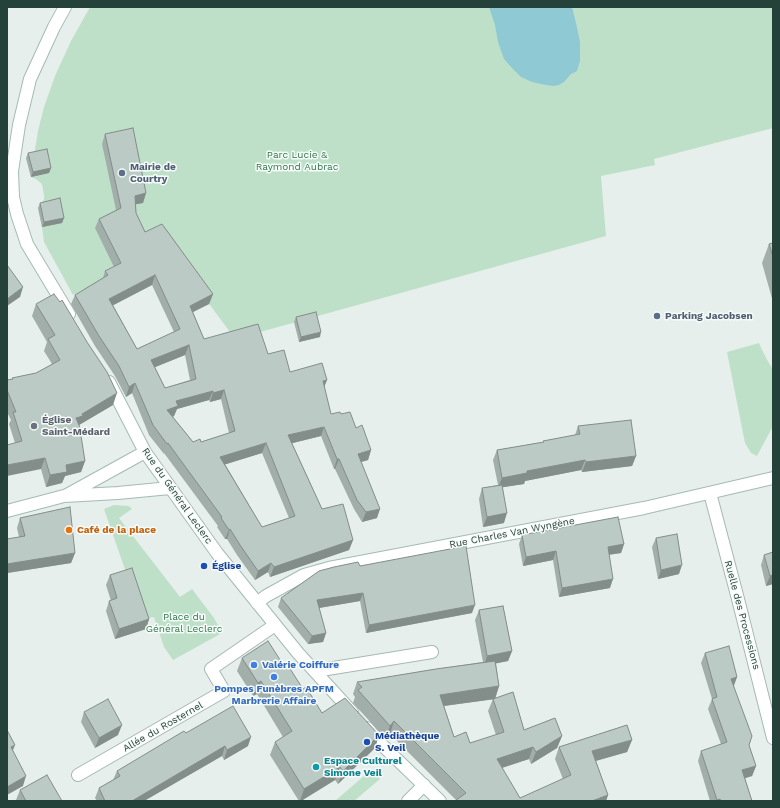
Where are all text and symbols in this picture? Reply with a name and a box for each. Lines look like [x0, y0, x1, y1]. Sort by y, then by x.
park label: Parc Lucie & Raymond Aubrac [256, 149, 338, 172]
place label: Mairie de Courtry [130, 161, 176, 184]
marker: Mairie de Courtry [117, 168, 127, 178]
place label: Parking Jacobsen [665, 310, 753, 322]
marker: Parking Jacobsen [652, 311, 662, 321]
place label: Église Saint-Médard [42, 414, 110, 438]
marker: Église Saint-Médard [29, 421, 39, 431]
street label: Rue du Général Leclerc [139, 446, 215, 546]
street label: Rue Charles Van Wyngène [448, 515, 576, 551]
place label: Café de la place [77, 524, 156, 536]
marker: Café de la place [64, 525, 74, 535]
street label: Ruelle des Processions [722, 559, 762, 671]
place label: Église [212, 560, 241, 572]
marker: Église [199, 561, 209, 571]
park label: Place du Général Leclerc [146, 611, 222, 634]
place label: Valérie Coiffure [262, 659, 339, 671]
marker: Valérie Coiffure [249, 660, 259, 670]
marker: Pompes Funèbres APFM Marbrerie Affaire [269, 672, 279, 682]
place label: Pompes Funèbres APFM Marbrerie Affaire [214, 683, 334, 706]
street label: Allée du Rosternel [121, 699, 205, 755]
place label: Médiathèque S. Veil [375, 730, 439, 754]
marker: Médiathèque S. Veil [362, 737, 372, 747]
place label: Espace Culturel Simone Veil [324, 755, 402, 778]
marker: Espace Culturel Simone Veil [311, 762, 321, 772]

